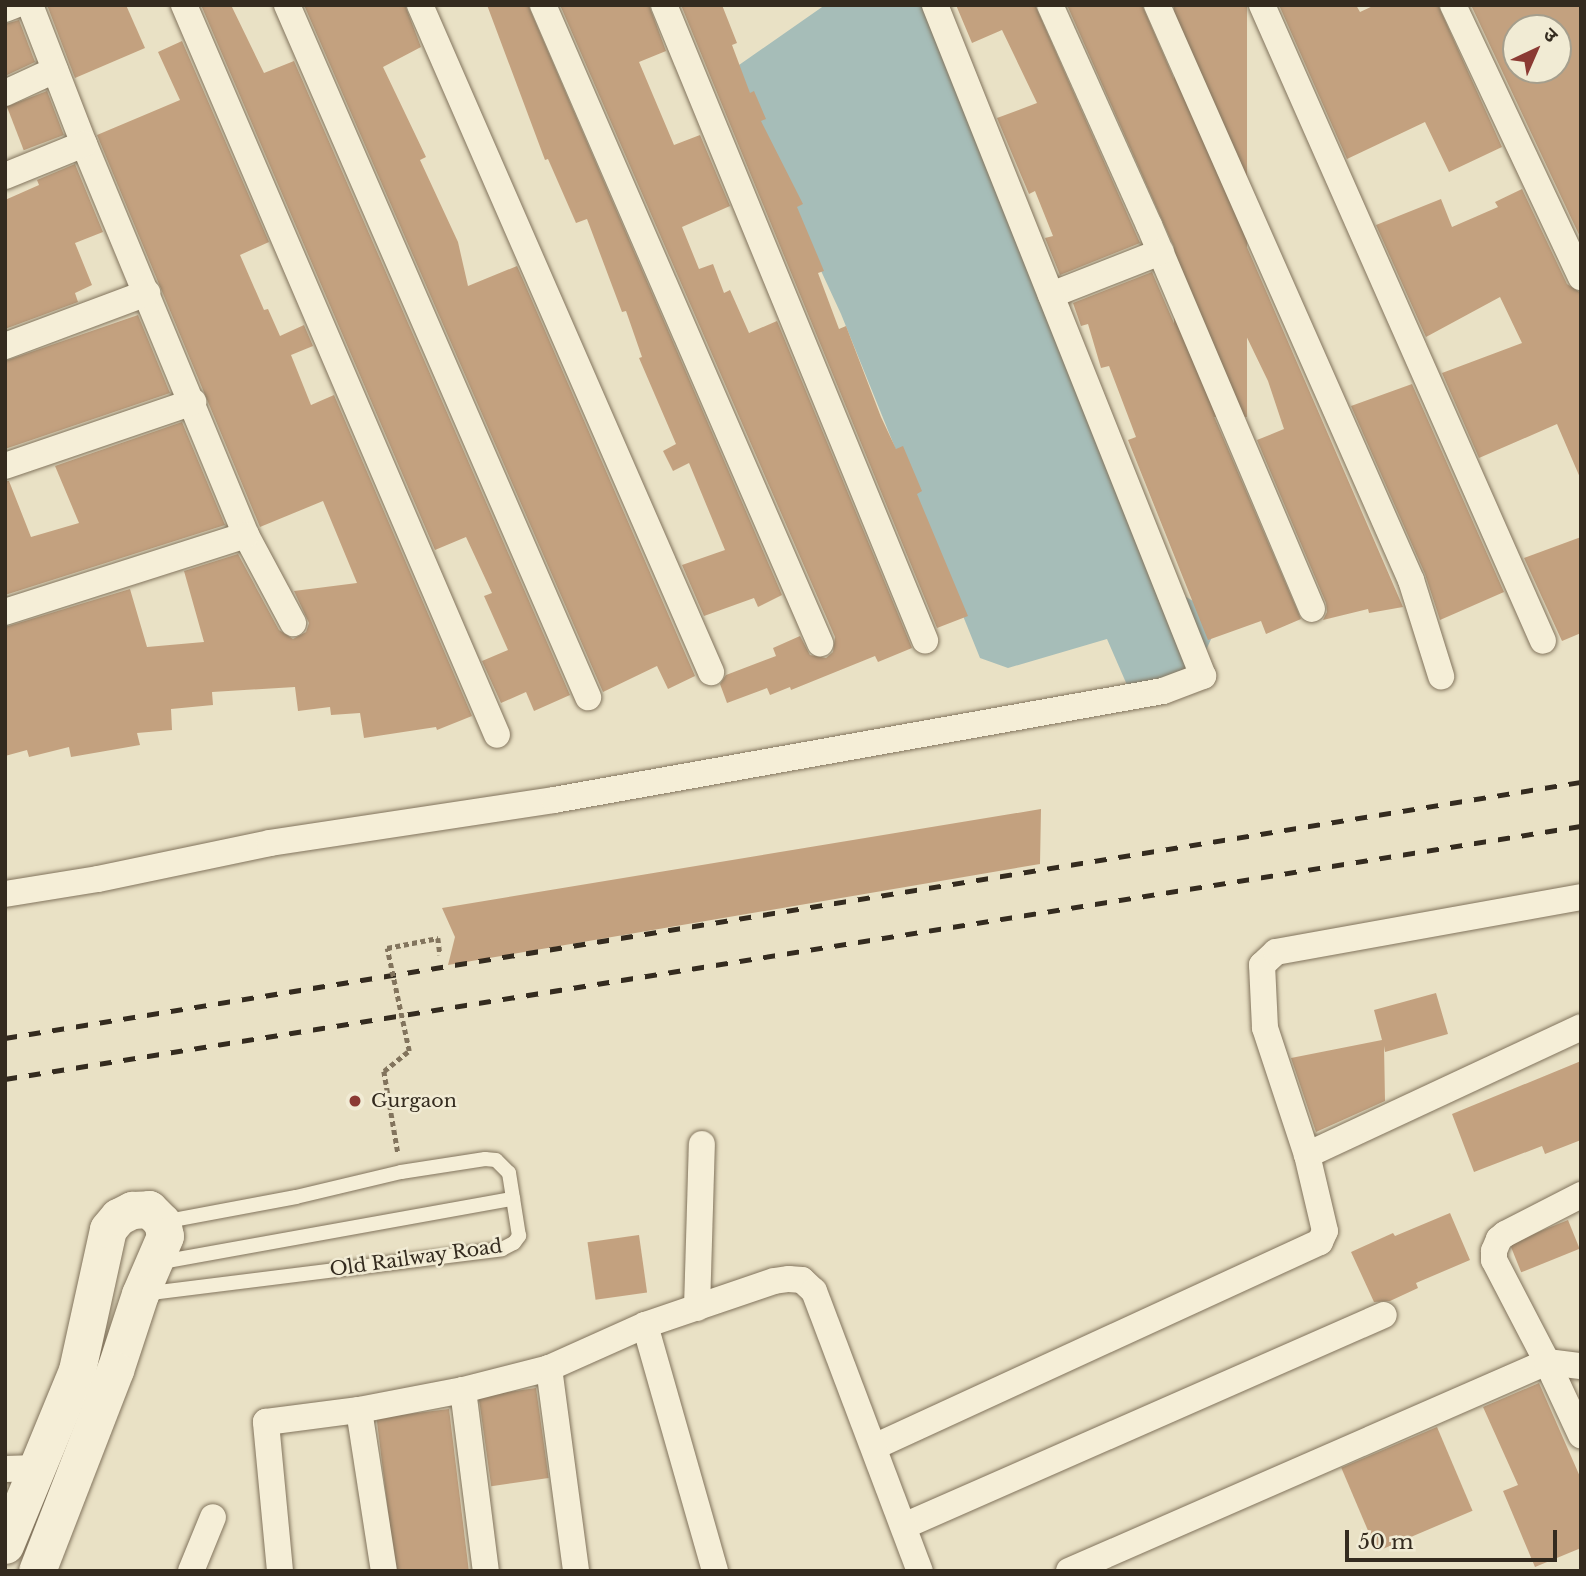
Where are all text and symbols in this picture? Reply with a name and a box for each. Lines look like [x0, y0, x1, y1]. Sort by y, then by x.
north arrow [1502, 14, 1572, 84]
text: उ [1539, 23, 1563, 47]
place label: Gurgaon [371, 1090, 457, 1112]
marker: Gurgaon [345, 1091, 365, 1111]
street label: Old Railway Road [328, 1235, 504, 1281]
scale bar [1348, 1516, 1560, 1560]
text: 50 m [1358, 1529, 1413, 1555]

